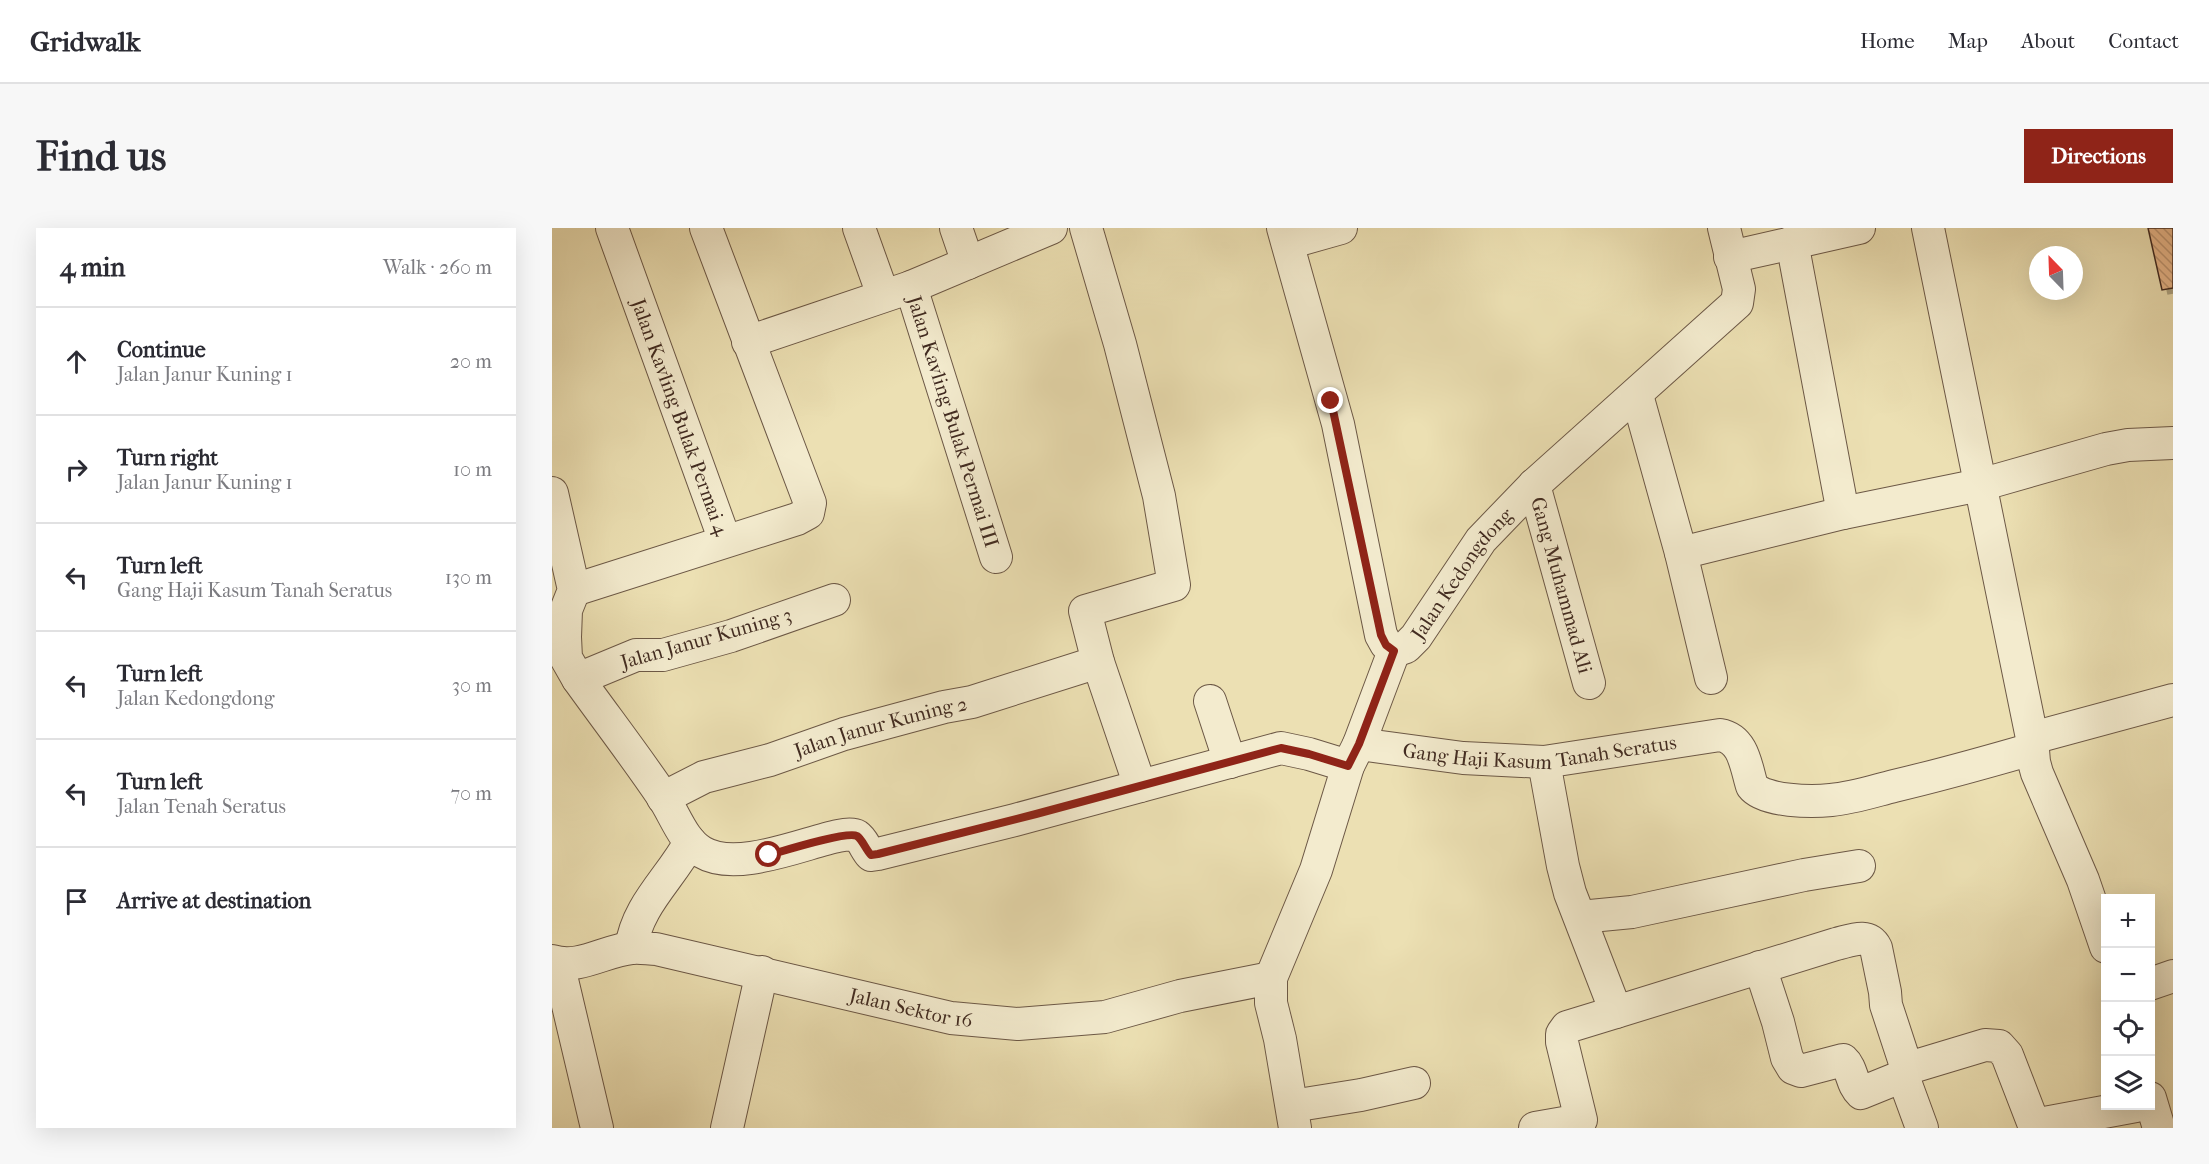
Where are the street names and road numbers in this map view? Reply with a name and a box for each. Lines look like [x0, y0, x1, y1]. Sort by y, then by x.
street label: Jalan Kavling Bulak Permai III [902, 291, 1003, 550]
street label: Jalan Kavling Bulak Permai 4 [626, 294, 734, 540]
street label: Gang Muhammad Ali [1526, 495, 1597, 676]
street label: Jalan Kedongdong [1405, 503, 1518, 646]
street label: Jalan Janur Kuning 3 [616, 603, 794, 674]
street label: Jalan Janur Kuning 2 [789, 692, 969, 763]
street label: Gang Haji Kasum Tanah Seratus [1401, 731, 1678, 774]
street label: Jalan Sektor 16 [845, 983, 974, 1032]

